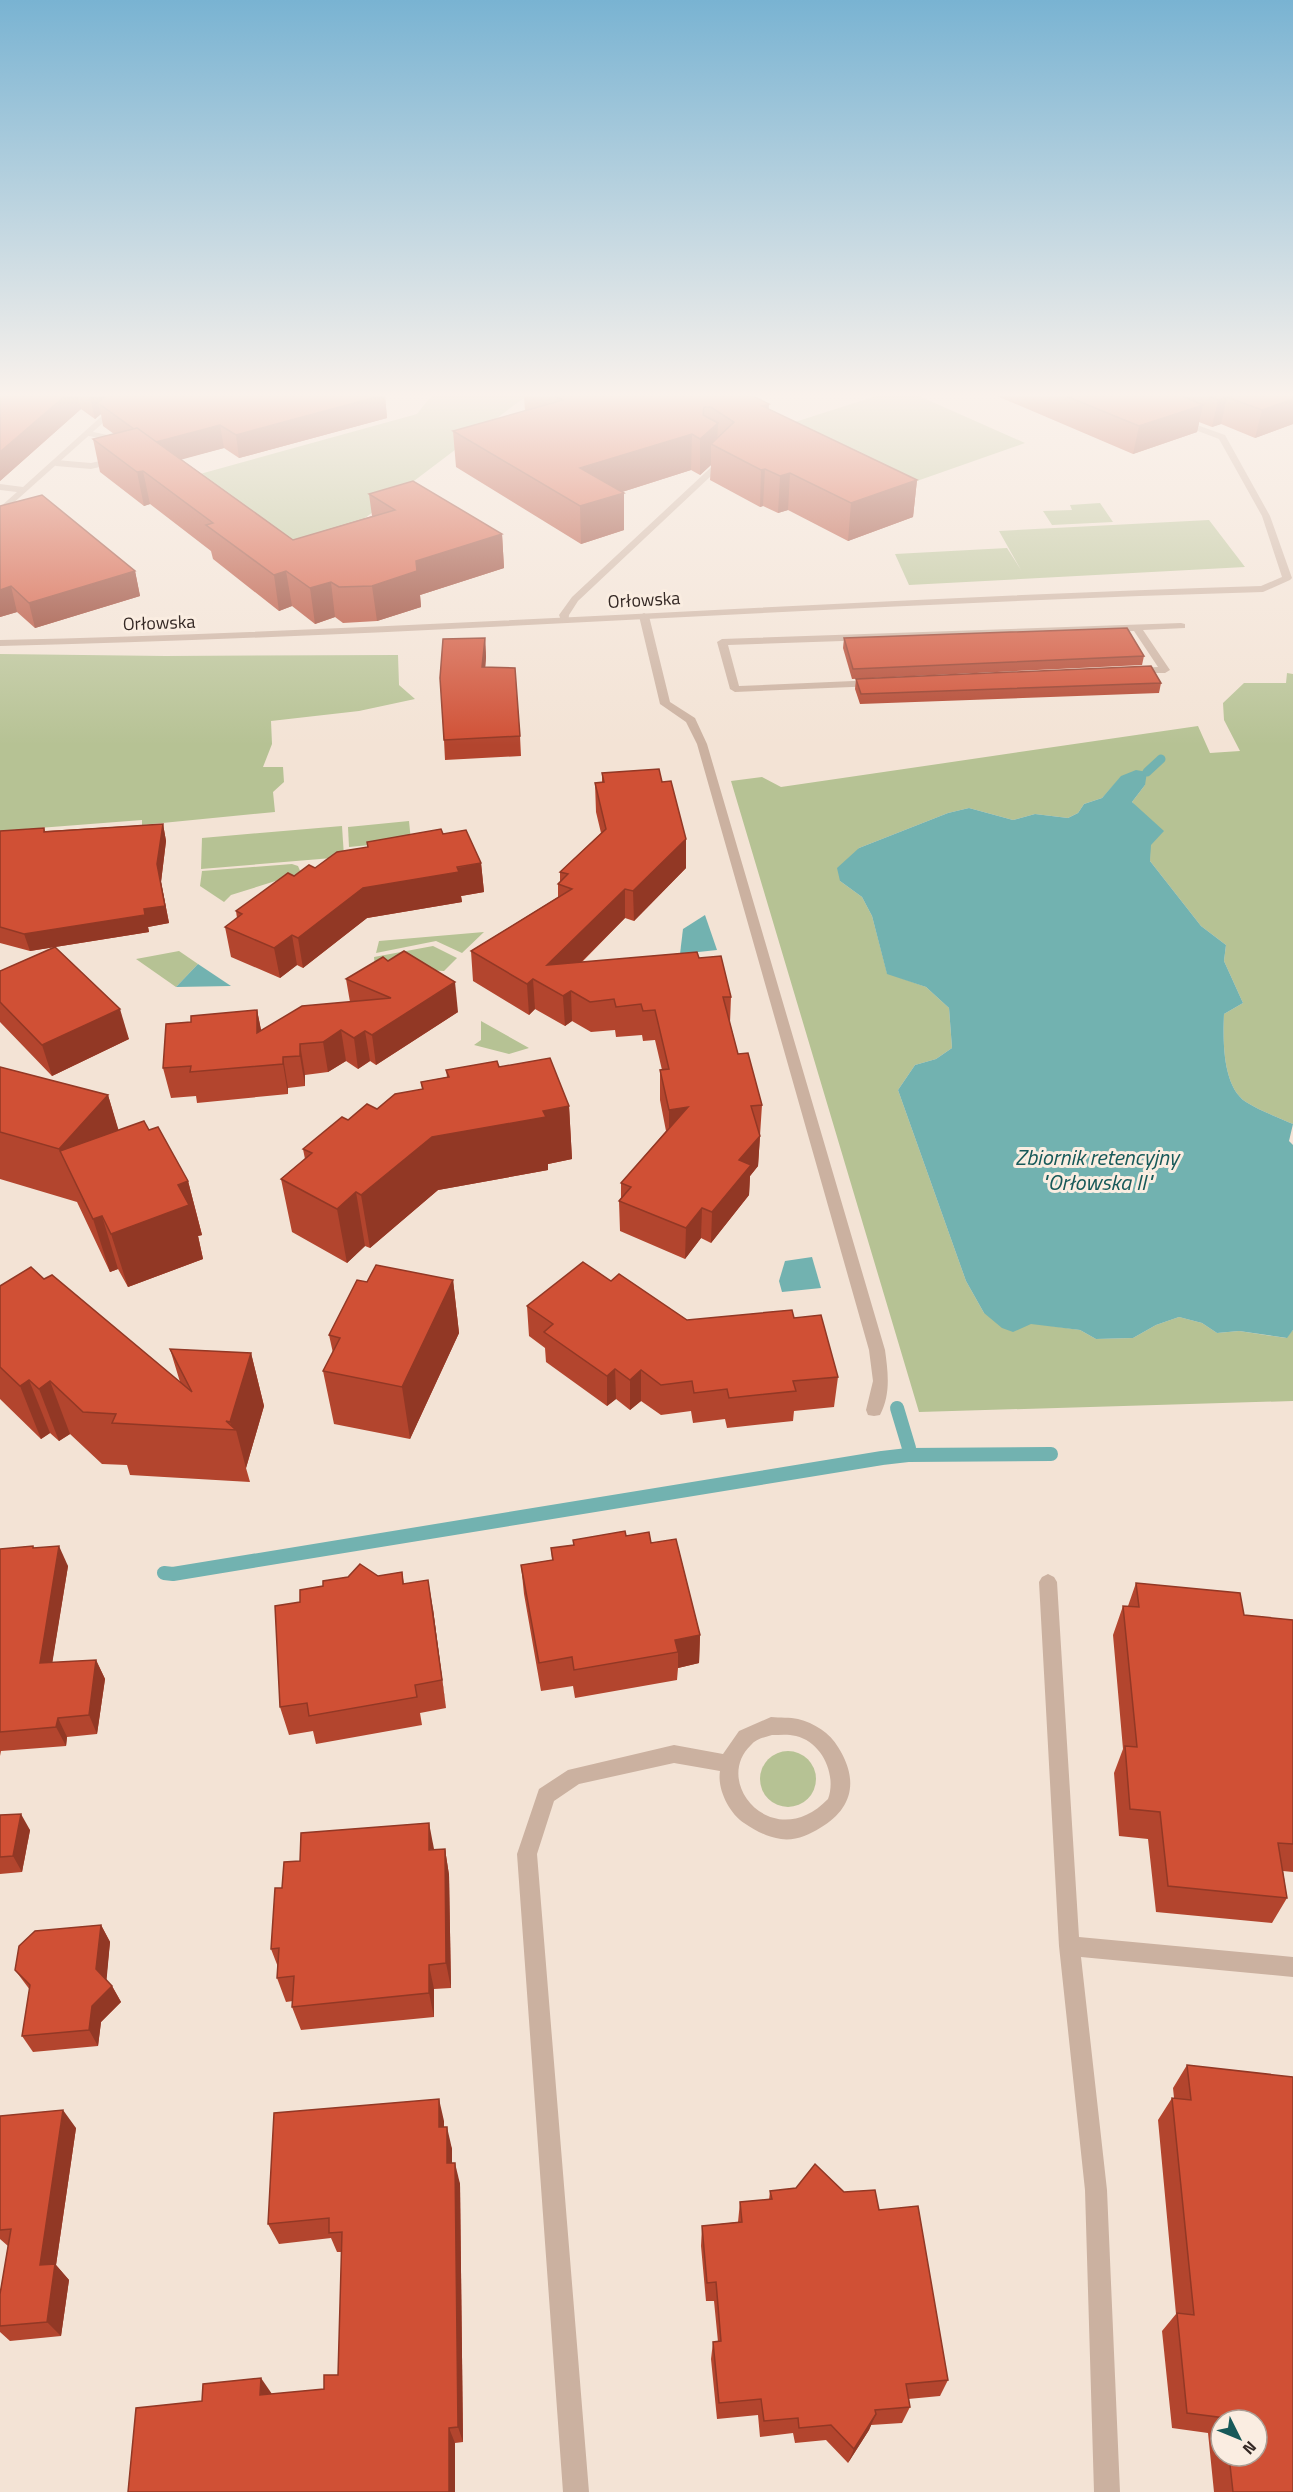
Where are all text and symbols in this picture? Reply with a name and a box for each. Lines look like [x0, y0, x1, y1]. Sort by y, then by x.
street label: Orłowska [607, 584, 681, 615]
street label: Orłowska [122, 608, 196, 637]
water label: Zbiornik retencyjny "Orłowska II" [1015, 1140, 1182, 1199]
north arrow [1209, 2408, 1269, 2468]
text: N [1237, 2436, 1263, 2460]

